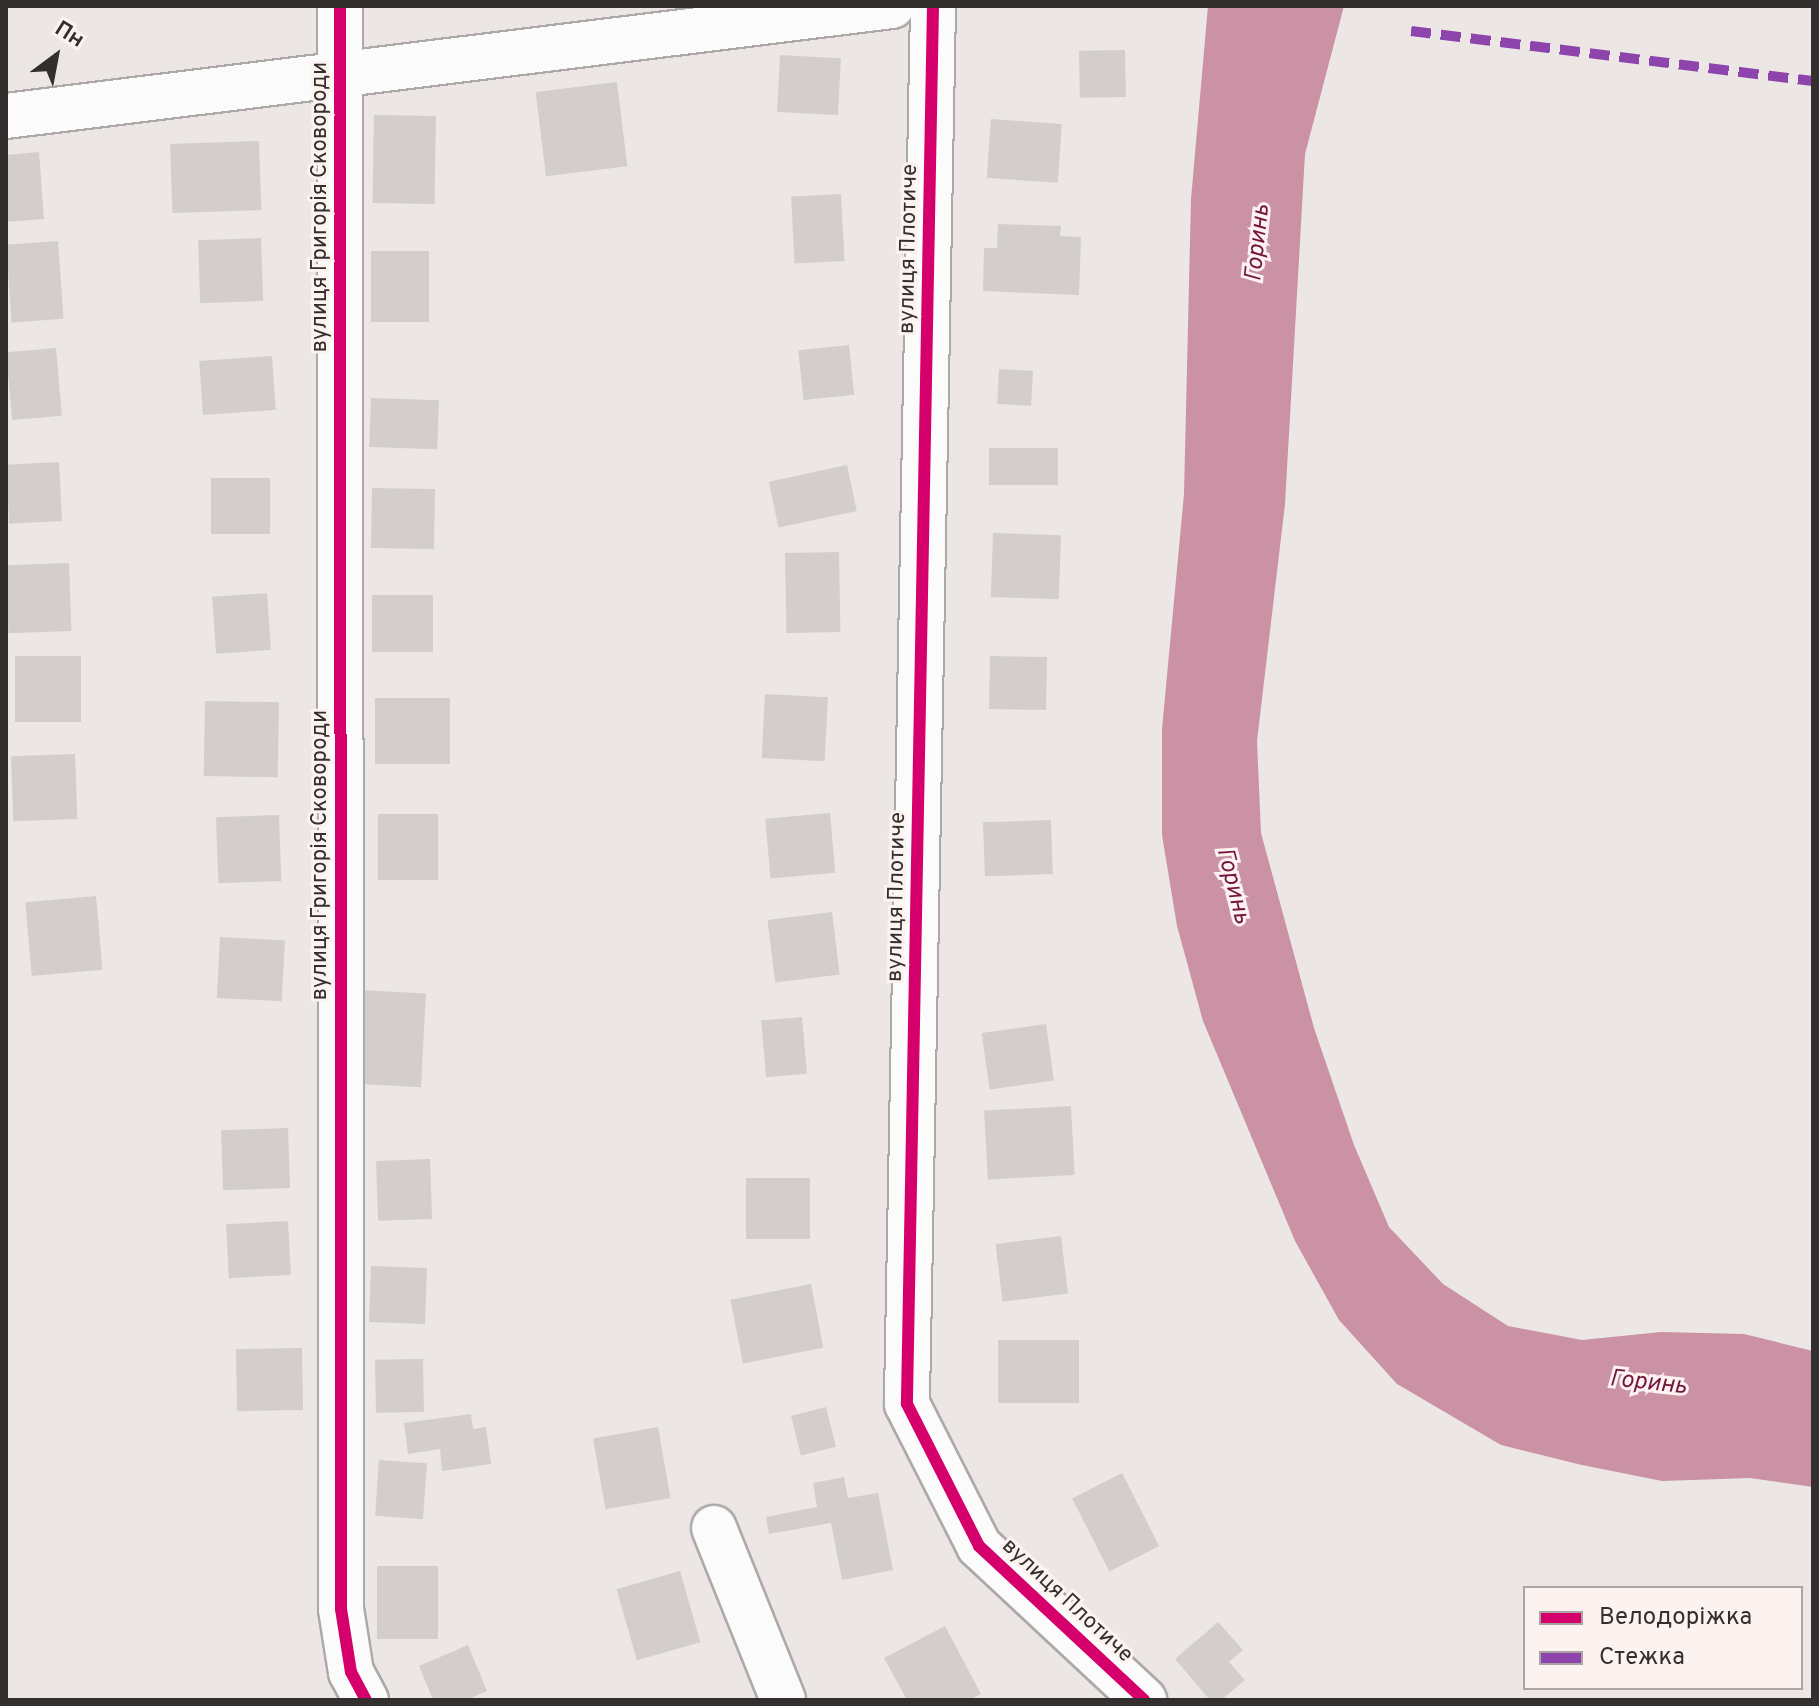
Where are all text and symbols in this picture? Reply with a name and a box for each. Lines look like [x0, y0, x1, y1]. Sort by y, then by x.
north arrow [16, 16, 96, 96]
text: Пн [49, 16, 89, 55]
street label: вулиця Григорія Сковороди [308, 62, 334, 352]
street label: вулиця Плотиче [894, 164, 924, 334]
water label: Горинь [1241, 203, 1277, 283]
street label: вулиця Григорія Сковороди [308, 710, 334, 1000]
street label: вулиця Плотиче [882, 812, 912, 982]
water label: Горинь [1209, 845, 1255, 927]
water label: Горинь [1608, 1366, 1688, 1402]
street label: вулиця Плотиче [996, 1533, 1138, 1669]
legend [1523, 1586, 1803, 1690]
text: Велодоріжка [1599, 1603, 1752, 1633]
text: Стежка [1599, 1643, 1685, 1673]

